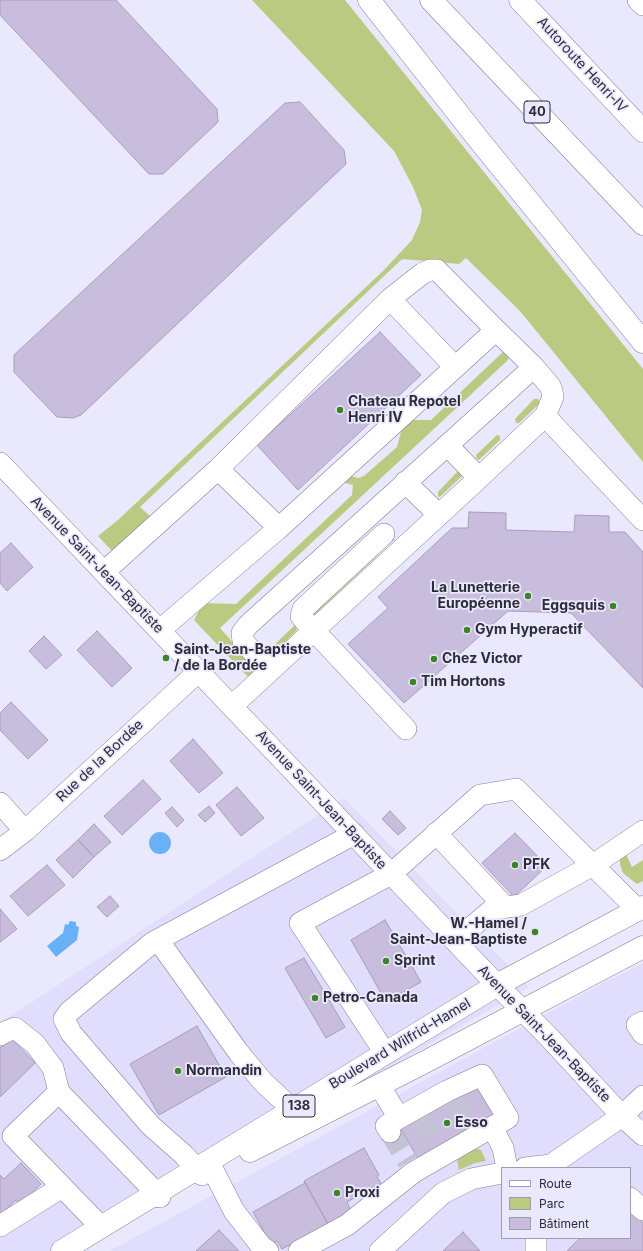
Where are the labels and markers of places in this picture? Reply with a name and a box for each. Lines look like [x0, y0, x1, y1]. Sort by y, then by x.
place label: Chateau Repotel Henri IV [348, 394, 461, 426]
marker: Chateau Repotel Henri IV [335, 405, 345, 415]
place label: La Lunetterie Européenne [431, 580, 520, 612]
marker: La Lunetterie Européenne [523, 591, 533, 601]
place label: Eggsquis [542, 598, 605, 614]
marker: Eggsquis [608, 601, 618, 611]
place label: Gym Hyperactif [475, 622, 583, 638]
marker: Gym Hyperactif [462, 625, 472, 635]
place label: Saint-Jean-Baptiste / de la Bordée [174, 642, 311, 674]
place label: Chez Victor [442, 651, 522, 667]
marker: Saint-Jean-Baptiste / de la Bordée [161, 653, 171, 663]
marker: Chez Victor [429, 654, 439, 664]
place label: Tim Hortons [421, 674, 505, 690]
marker: Tim Hortons [408, 677, 418, 687]
place label: PFK [523, 857, 550, 873]
marker: PFK [510, 860, 520, 870]
place label: W.-Hamel / Saint-Jean-Baptiste [390, 916, 527, 948]
marker: W.-Hamel / Saint-Jean-Baptiste [530, 927, 540, 937]
place label: Sprint [394, 953, 435, 969]
marker: Sprint [381, 956, 391, 966]
place label: Petro-Canada [323, 990, 418, 1006]
marker: Petro-Canada [310, 993, 320, 1003]
place label: Normandin [186, 1063, 262, 1079]
marker: Normandin [173, 1066, 183, 1076]
place label: Esso [455, 1115, 488, 1131]
marker: Esso [442, 1118, 452, 1128]
place label: Proxi [345, 1185, 380, 1201]
marker: Proxi [332, 1188, 342, 1198]

